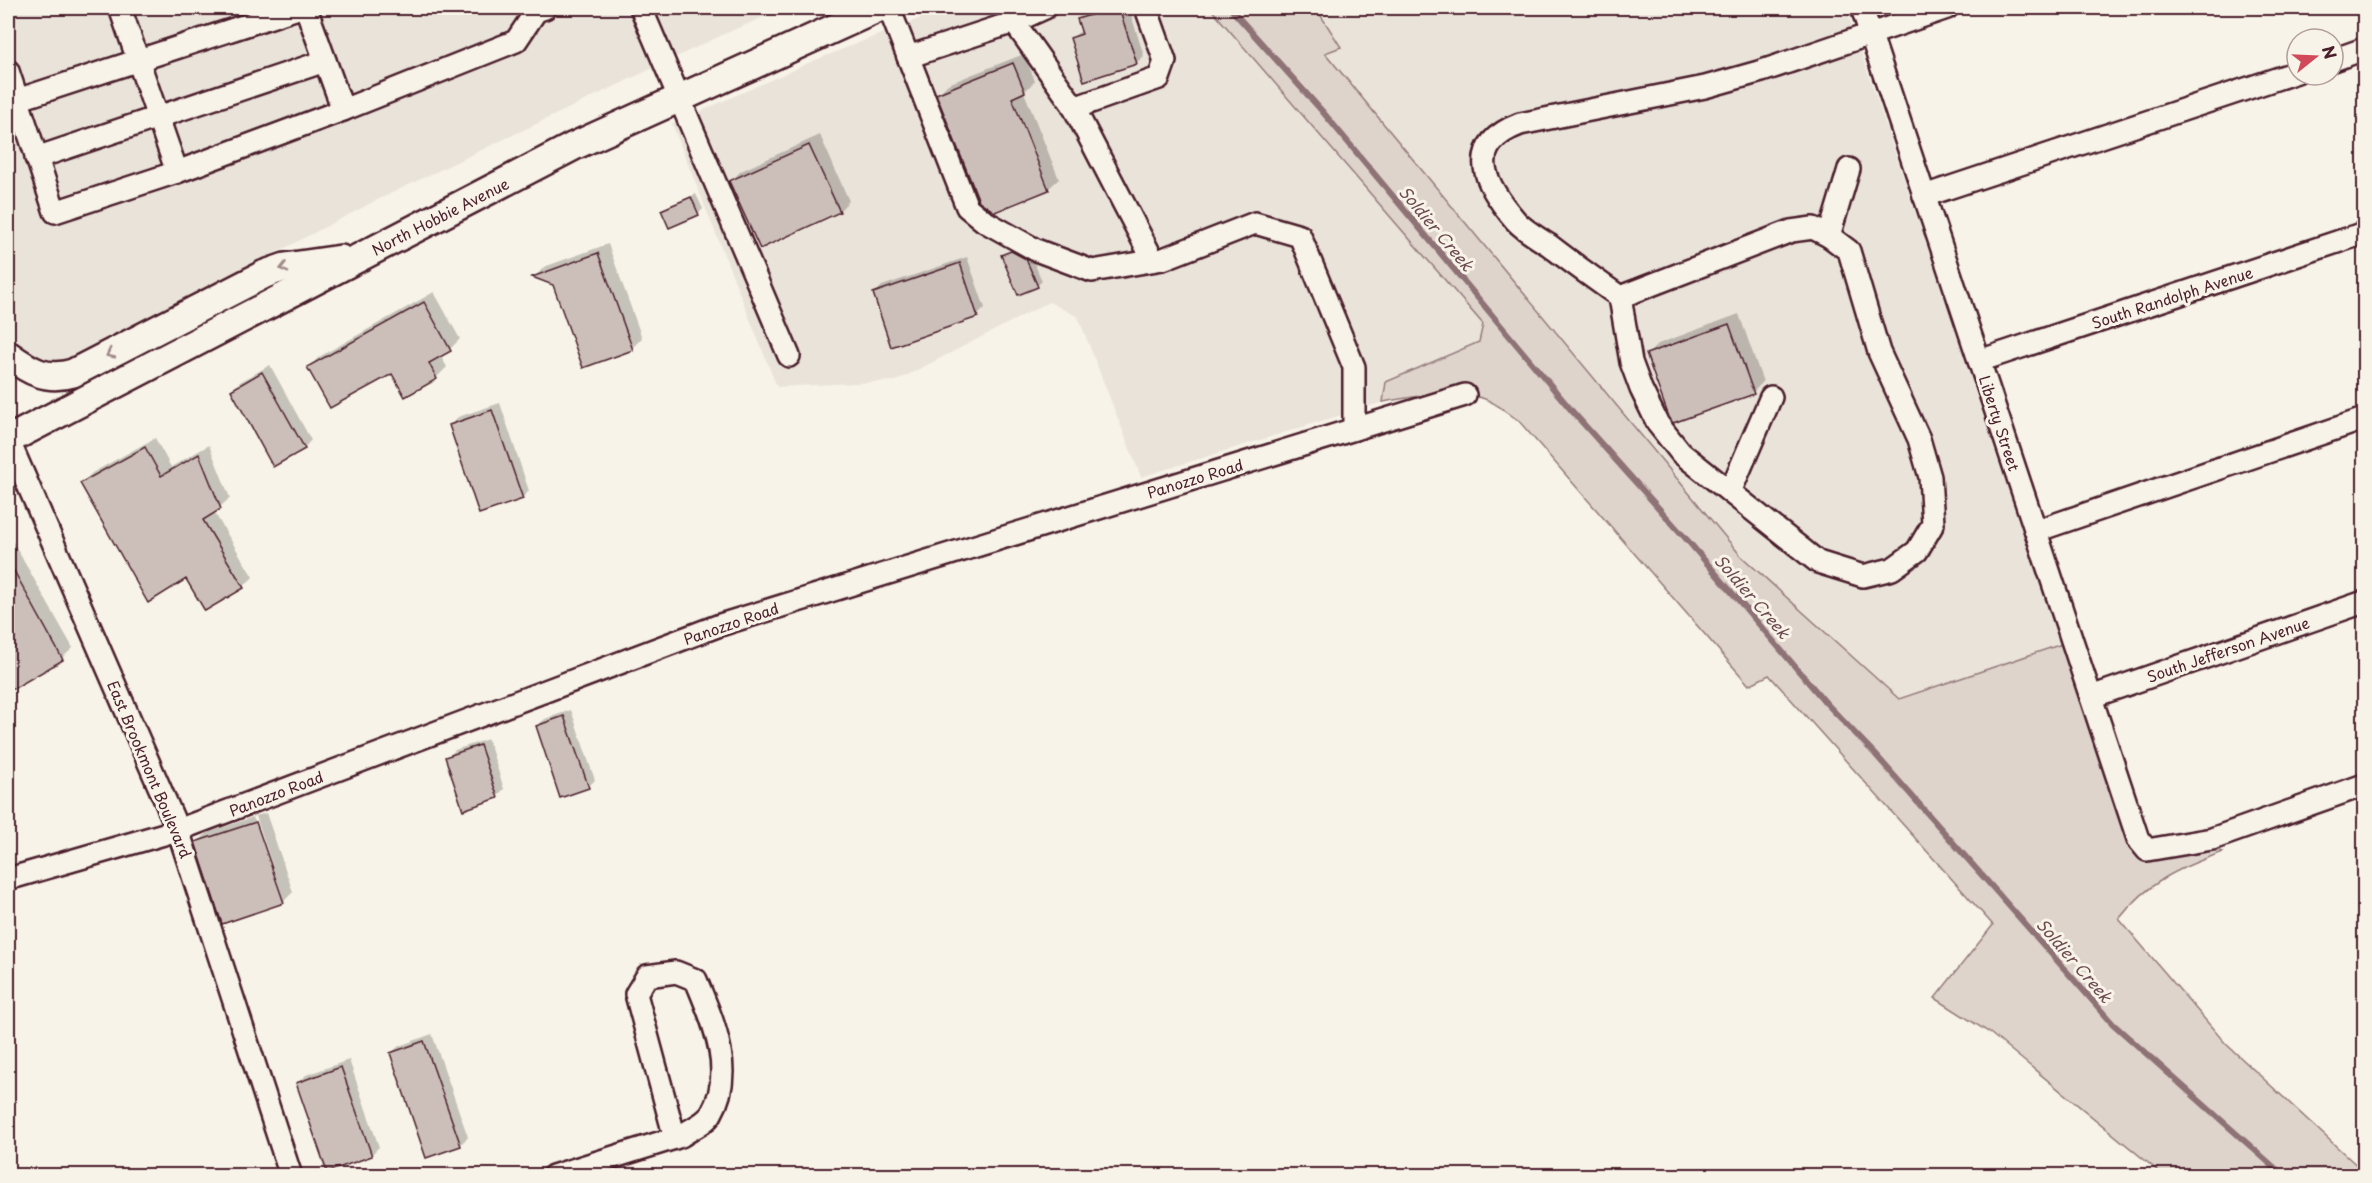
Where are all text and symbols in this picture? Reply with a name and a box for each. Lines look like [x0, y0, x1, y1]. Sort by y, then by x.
north arrow [2285, 27, 2345, 87]
text: N [2317, 42, 2344, 62]
street label: North Hobbie Avenue [367, 171, 513, 261]
water label: Soldier Creek [1394, 180, 1481, 277]
street label: South Randolph Avenue [2089, 260, 2255, 334]
one-way arrow [279, 261, 289, 274]
one-way arrow [105, 347, 116, 358]
street label: Liberty Street [1974, 372, 2026, 474]
street label: Panozzo Road [1144, 452, 1246, 504]
water label: Soldier Creek [1710, 549, 1797, 644]
street label: Panozzo Road [680, 596, 782, 650]
street label: South Jefferson Avenue [2144, 610, 2312, 688]
street label: East Brookmont Boulevard [102, 677, 198, 861]
street label: Panozzo Road [225, 764, 327, 822]
water label: Soldier Creek [2032, 913, 2119, 1008]

